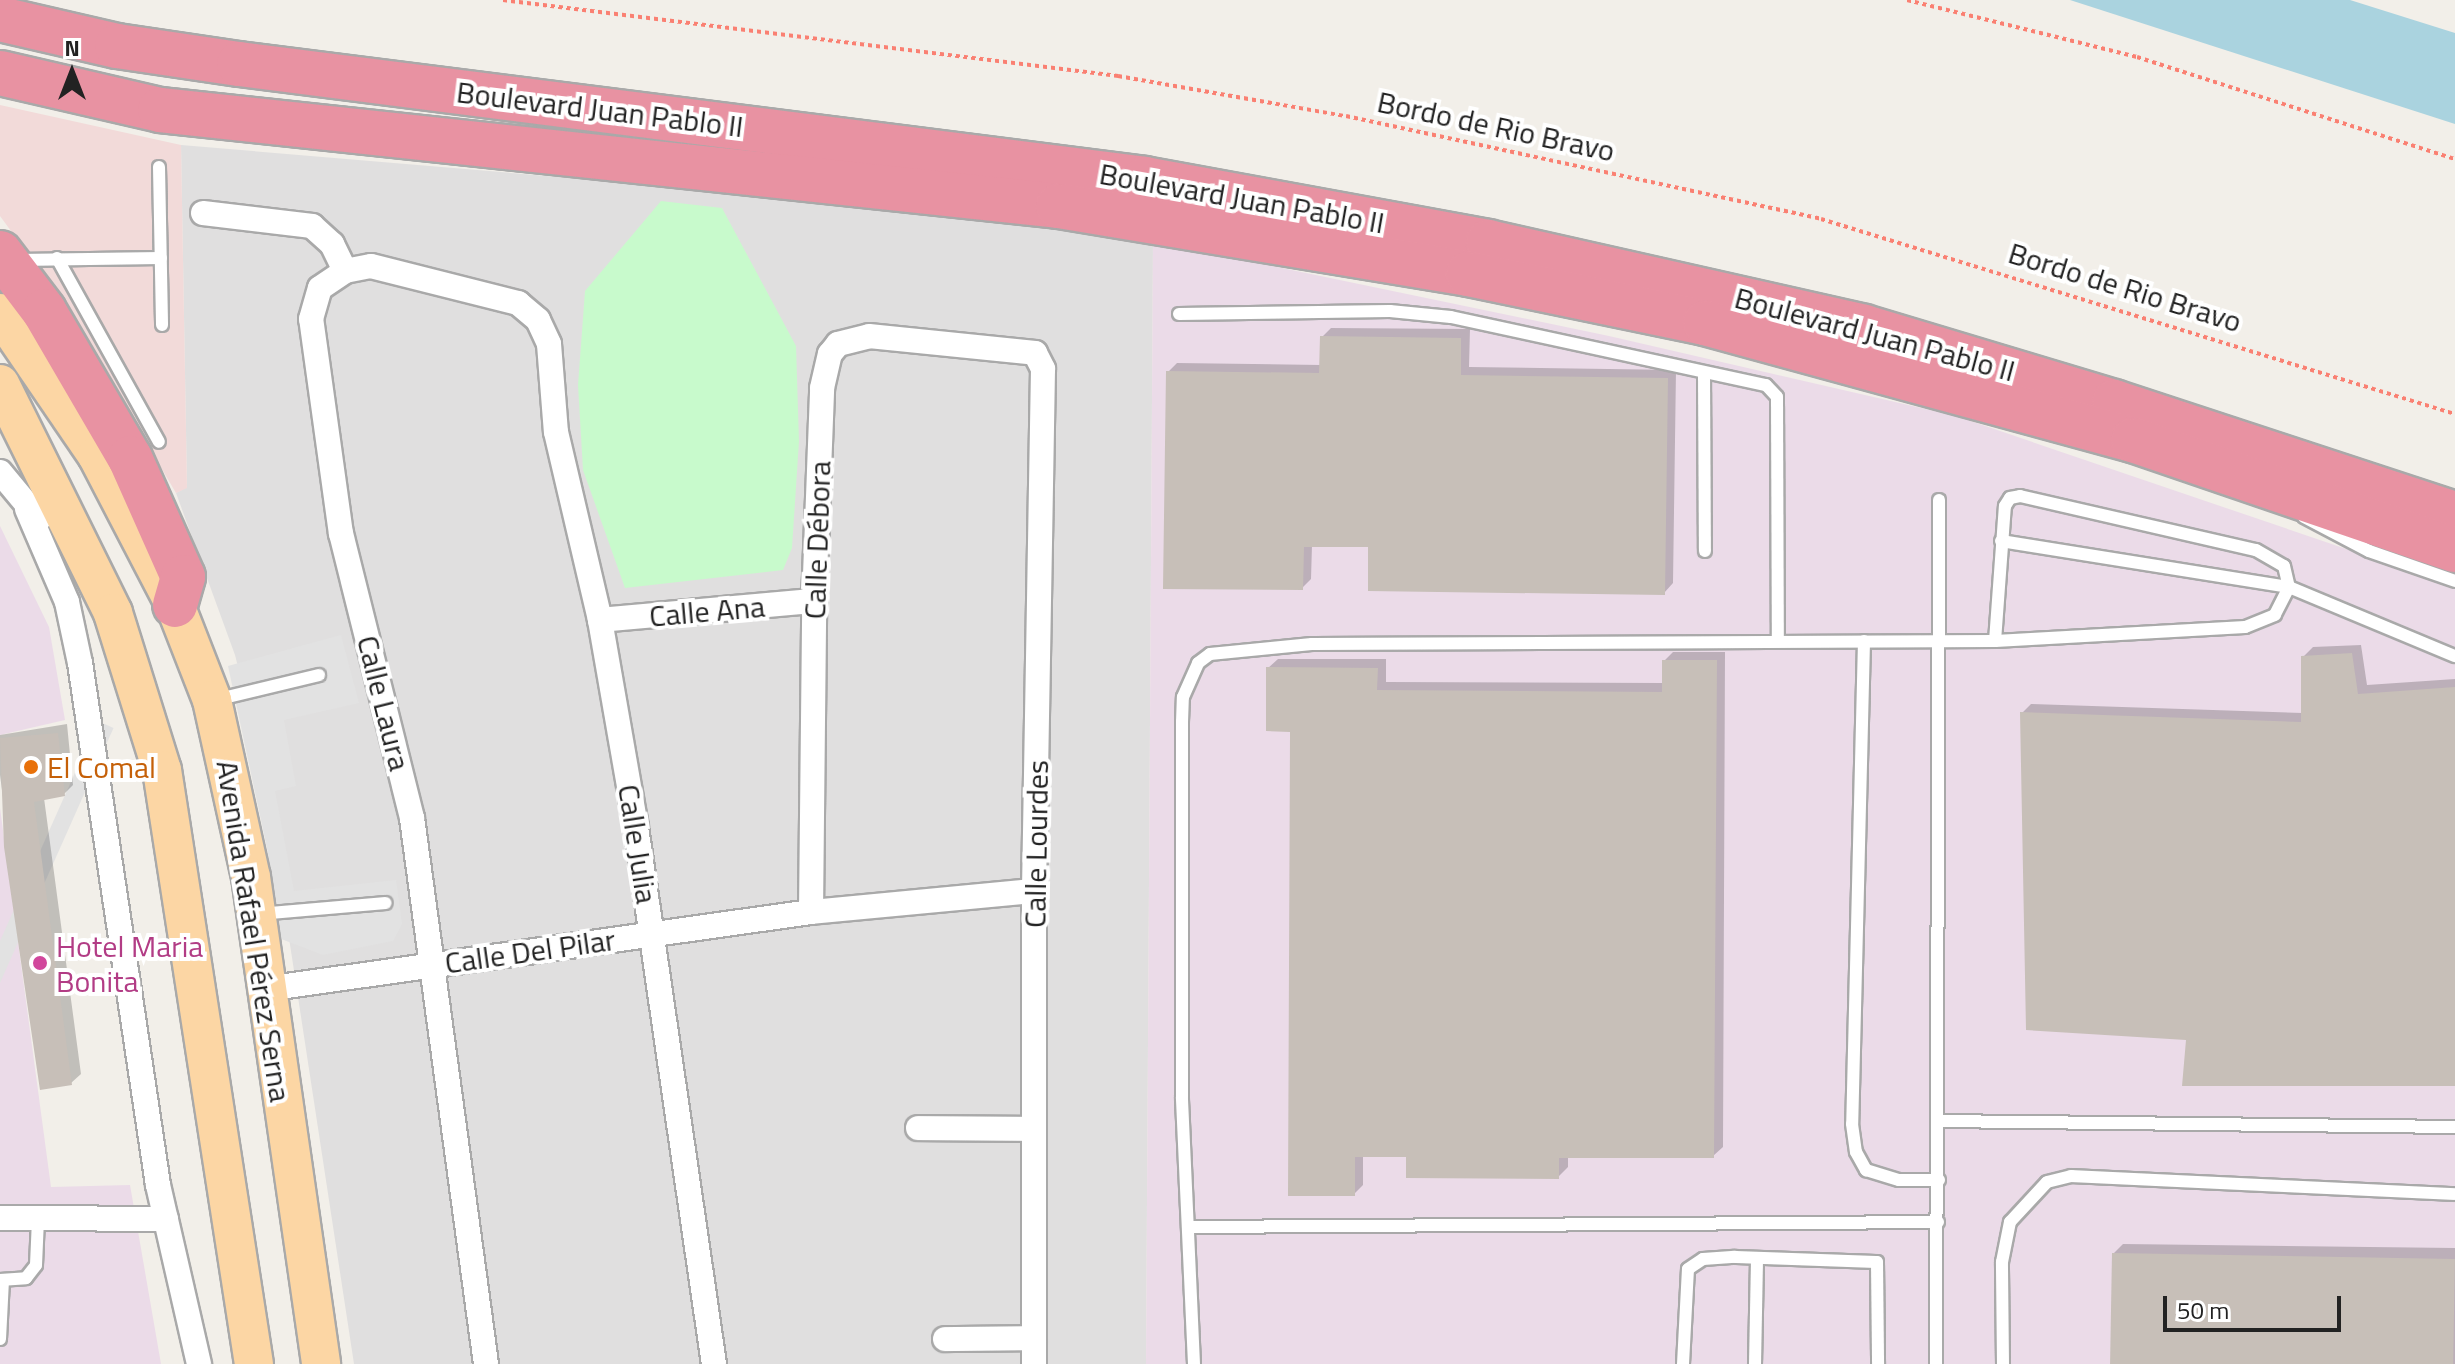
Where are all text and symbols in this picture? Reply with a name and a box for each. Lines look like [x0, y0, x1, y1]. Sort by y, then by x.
text: N [64, 31, 80, 65]
north arrow [32, 32, 112, 112]
street label: Boulevard Juan Pablo II [455, 74, 745, 144]
street label: Bordo de Rio Bravo [1374, 83, 1618, 169]
street label: Boulevard Juan Pablo II [1097, 155, 1387, 241]
street label: Bordo de Rio Bravo [2004, 234, 2246, 340]
street label: Boulevard Juan Pablo II [1731, 279, 2019, 389]
street label: Calle Débora [796, 460, 838, 620]
street label: Calle Ana [648, 588, 766, 634]
street label: Calle Laura [350, 632, 418, 774]
place label: El Comal [47, 749, 156, 785]
marker: El Comal [22, 758, 40, 776]
street label: Avenida Rafael Pérez Serna [209, 758, 299, 1104]
street label: Calle Lourdes [1017, 760, 1055, 928]
street label: Calle Julia [611, 782, 665, 906]
street label: Calle Del Pilar [442, 921, 618, 981]
place label: Hotel Maria Bonita [56, 928, 203, 998]
marker: Hotel Maria Bonita [31, 954, 49, 972]
scale bar [2167, 1280, 2345, 1330]
text: 50 m [2177, 1292, 2229, 1328]

